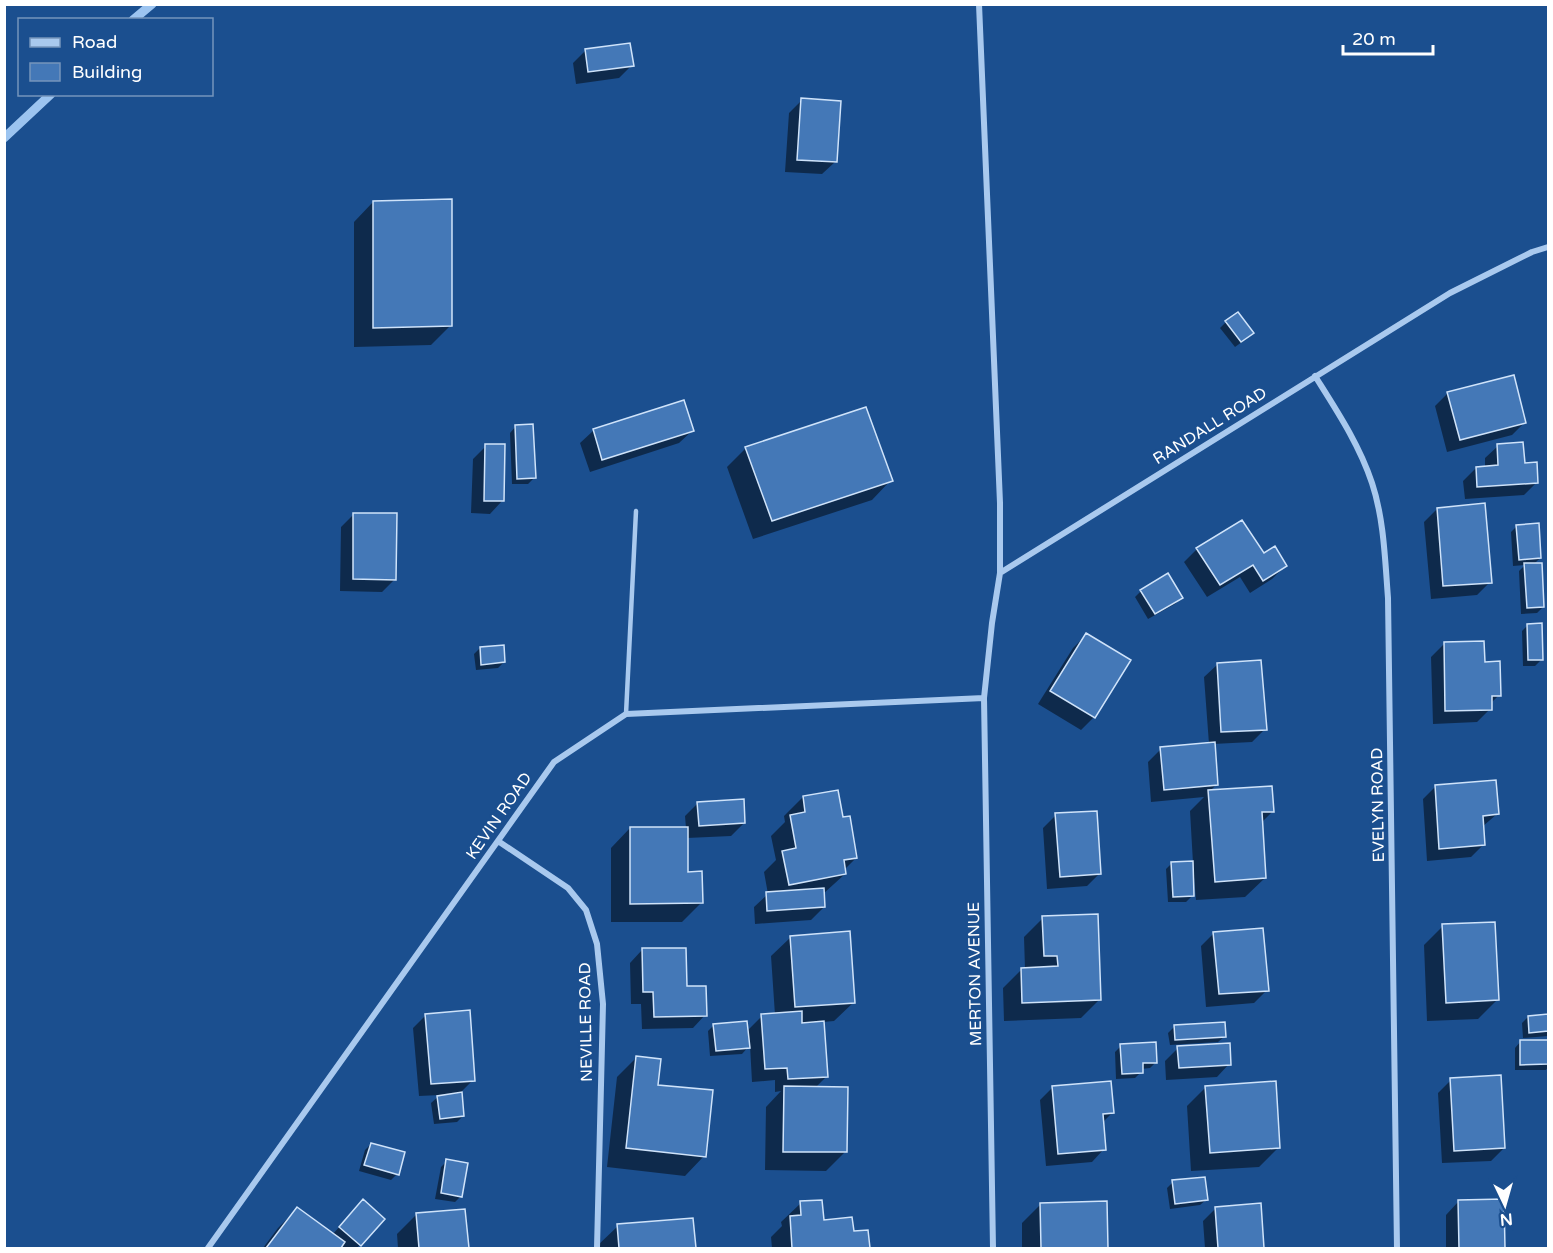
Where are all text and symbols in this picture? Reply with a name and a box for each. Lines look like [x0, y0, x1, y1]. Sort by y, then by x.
legend [18, 18, 213, 96]
scale bar [1343, 18, 1433, 56]
text: 20 m [1352, 28, 1396, 50]
text: Road [72, 31, 117, 53]
text: Building [72, 61, 142, 83]
street label: RANDALL ROAD [1149, 383, 1271, 469]
street label: EVELYN ROAD [1367, 748, 1389, 862]
street label: KEVIN ROAD [462, 769, 536, 863]
street label: MERTON AVENUE [964, 902, 986, 1046]
street label: NEVILLE ROAD [575, 962, 597, 1082]
north arrow [1475, 1175, 1535, 1235]
text: N [1499, 1208, 1513, 1229]

